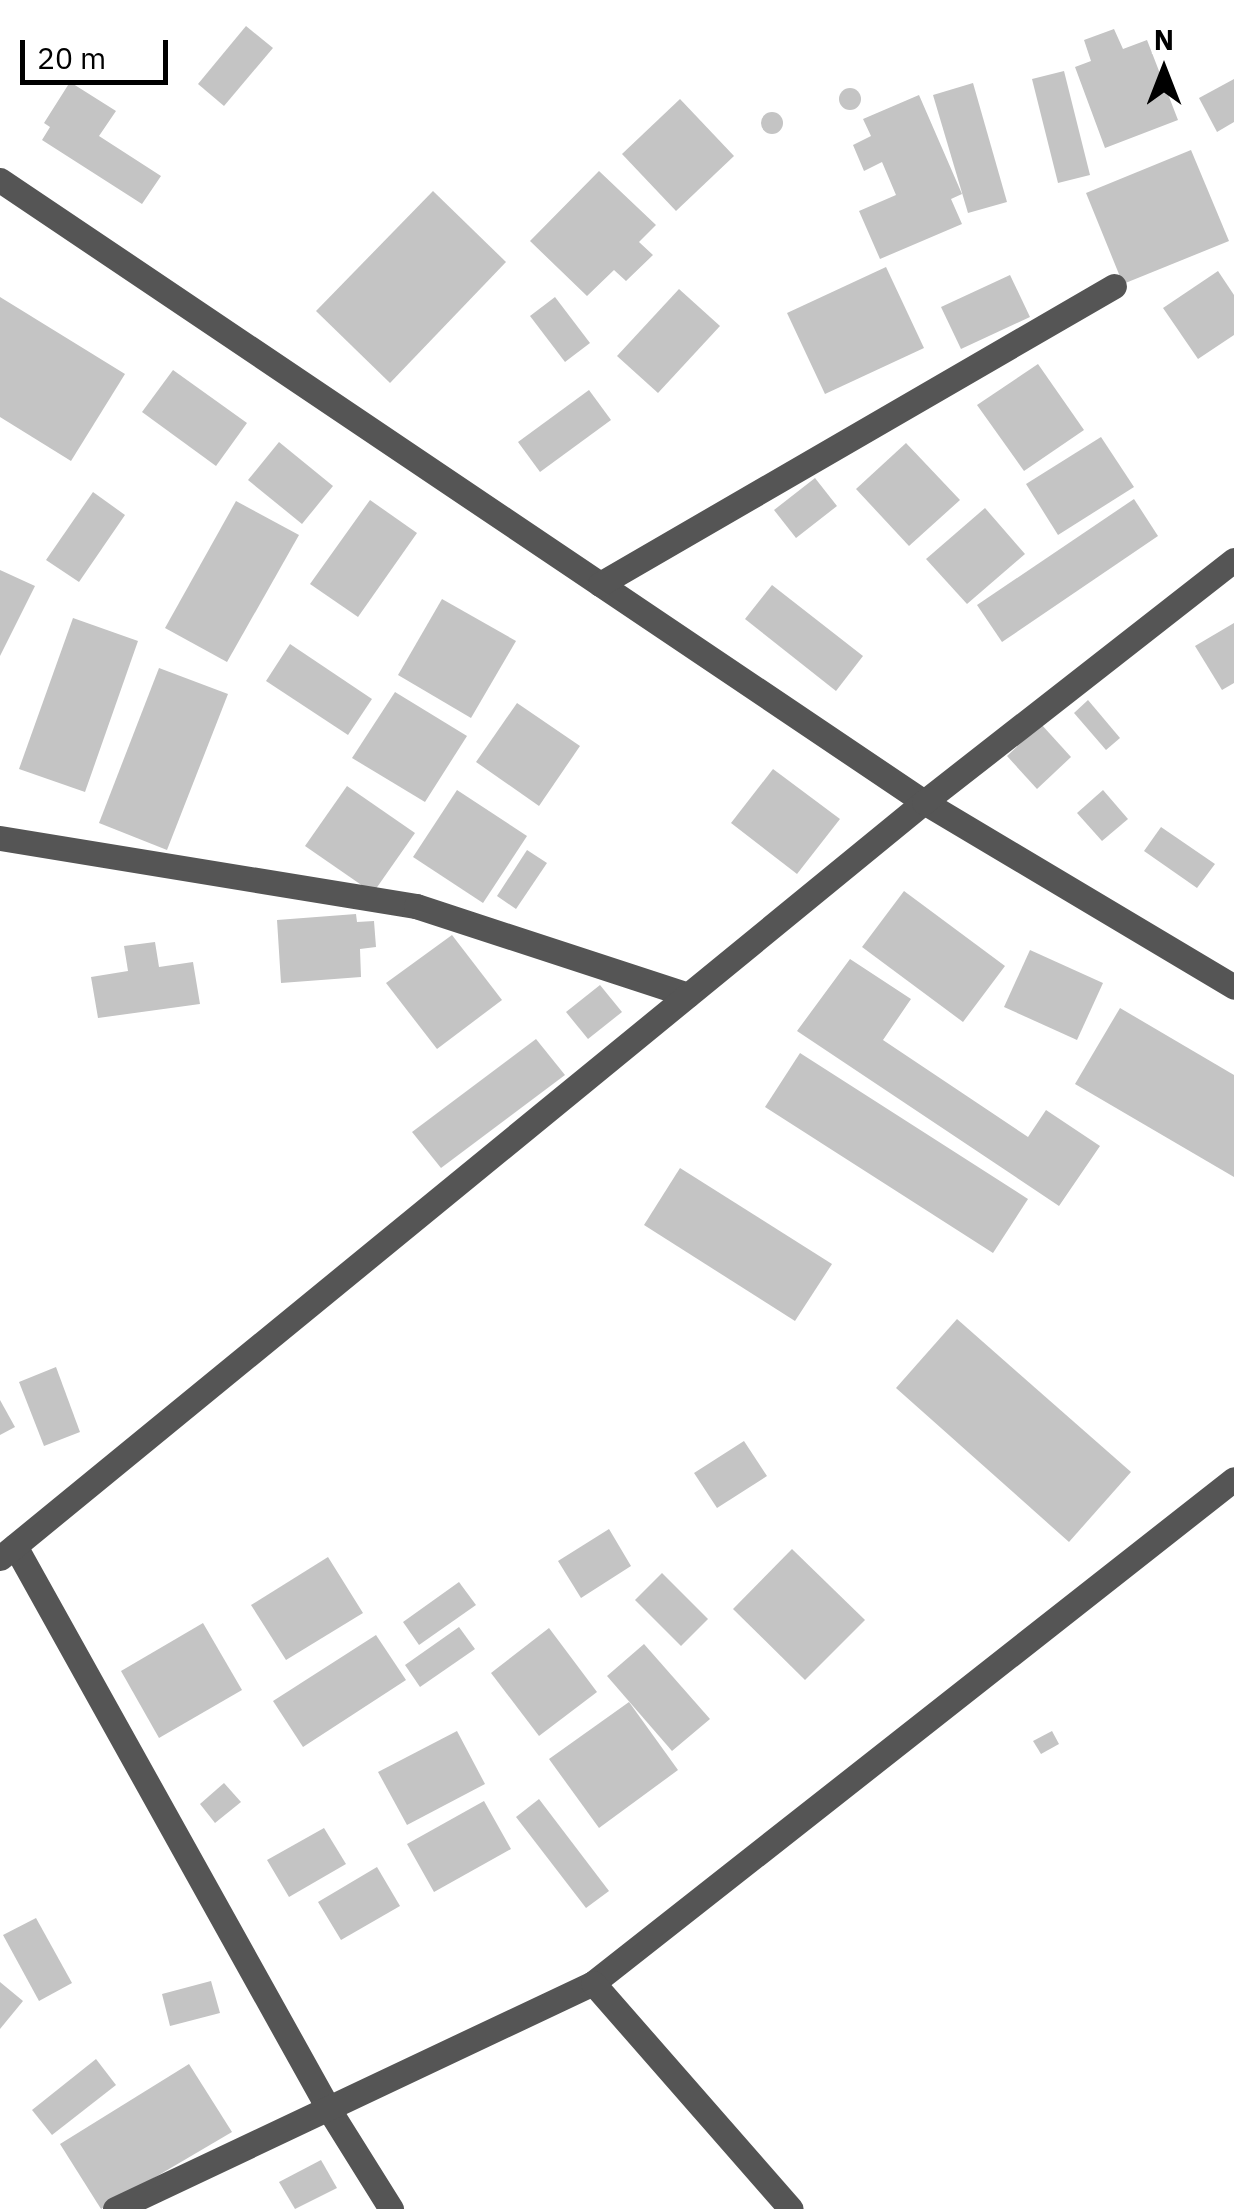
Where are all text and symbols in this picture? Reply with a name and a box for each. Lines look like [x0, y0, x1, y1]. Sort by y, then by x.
scale bar [25, 20, 172, 82]
north arrow [1114, 20, 1214, 120]
text: N [1154, 21, 1174, 58]
text: 20 m [37, 38, 106, 77]

